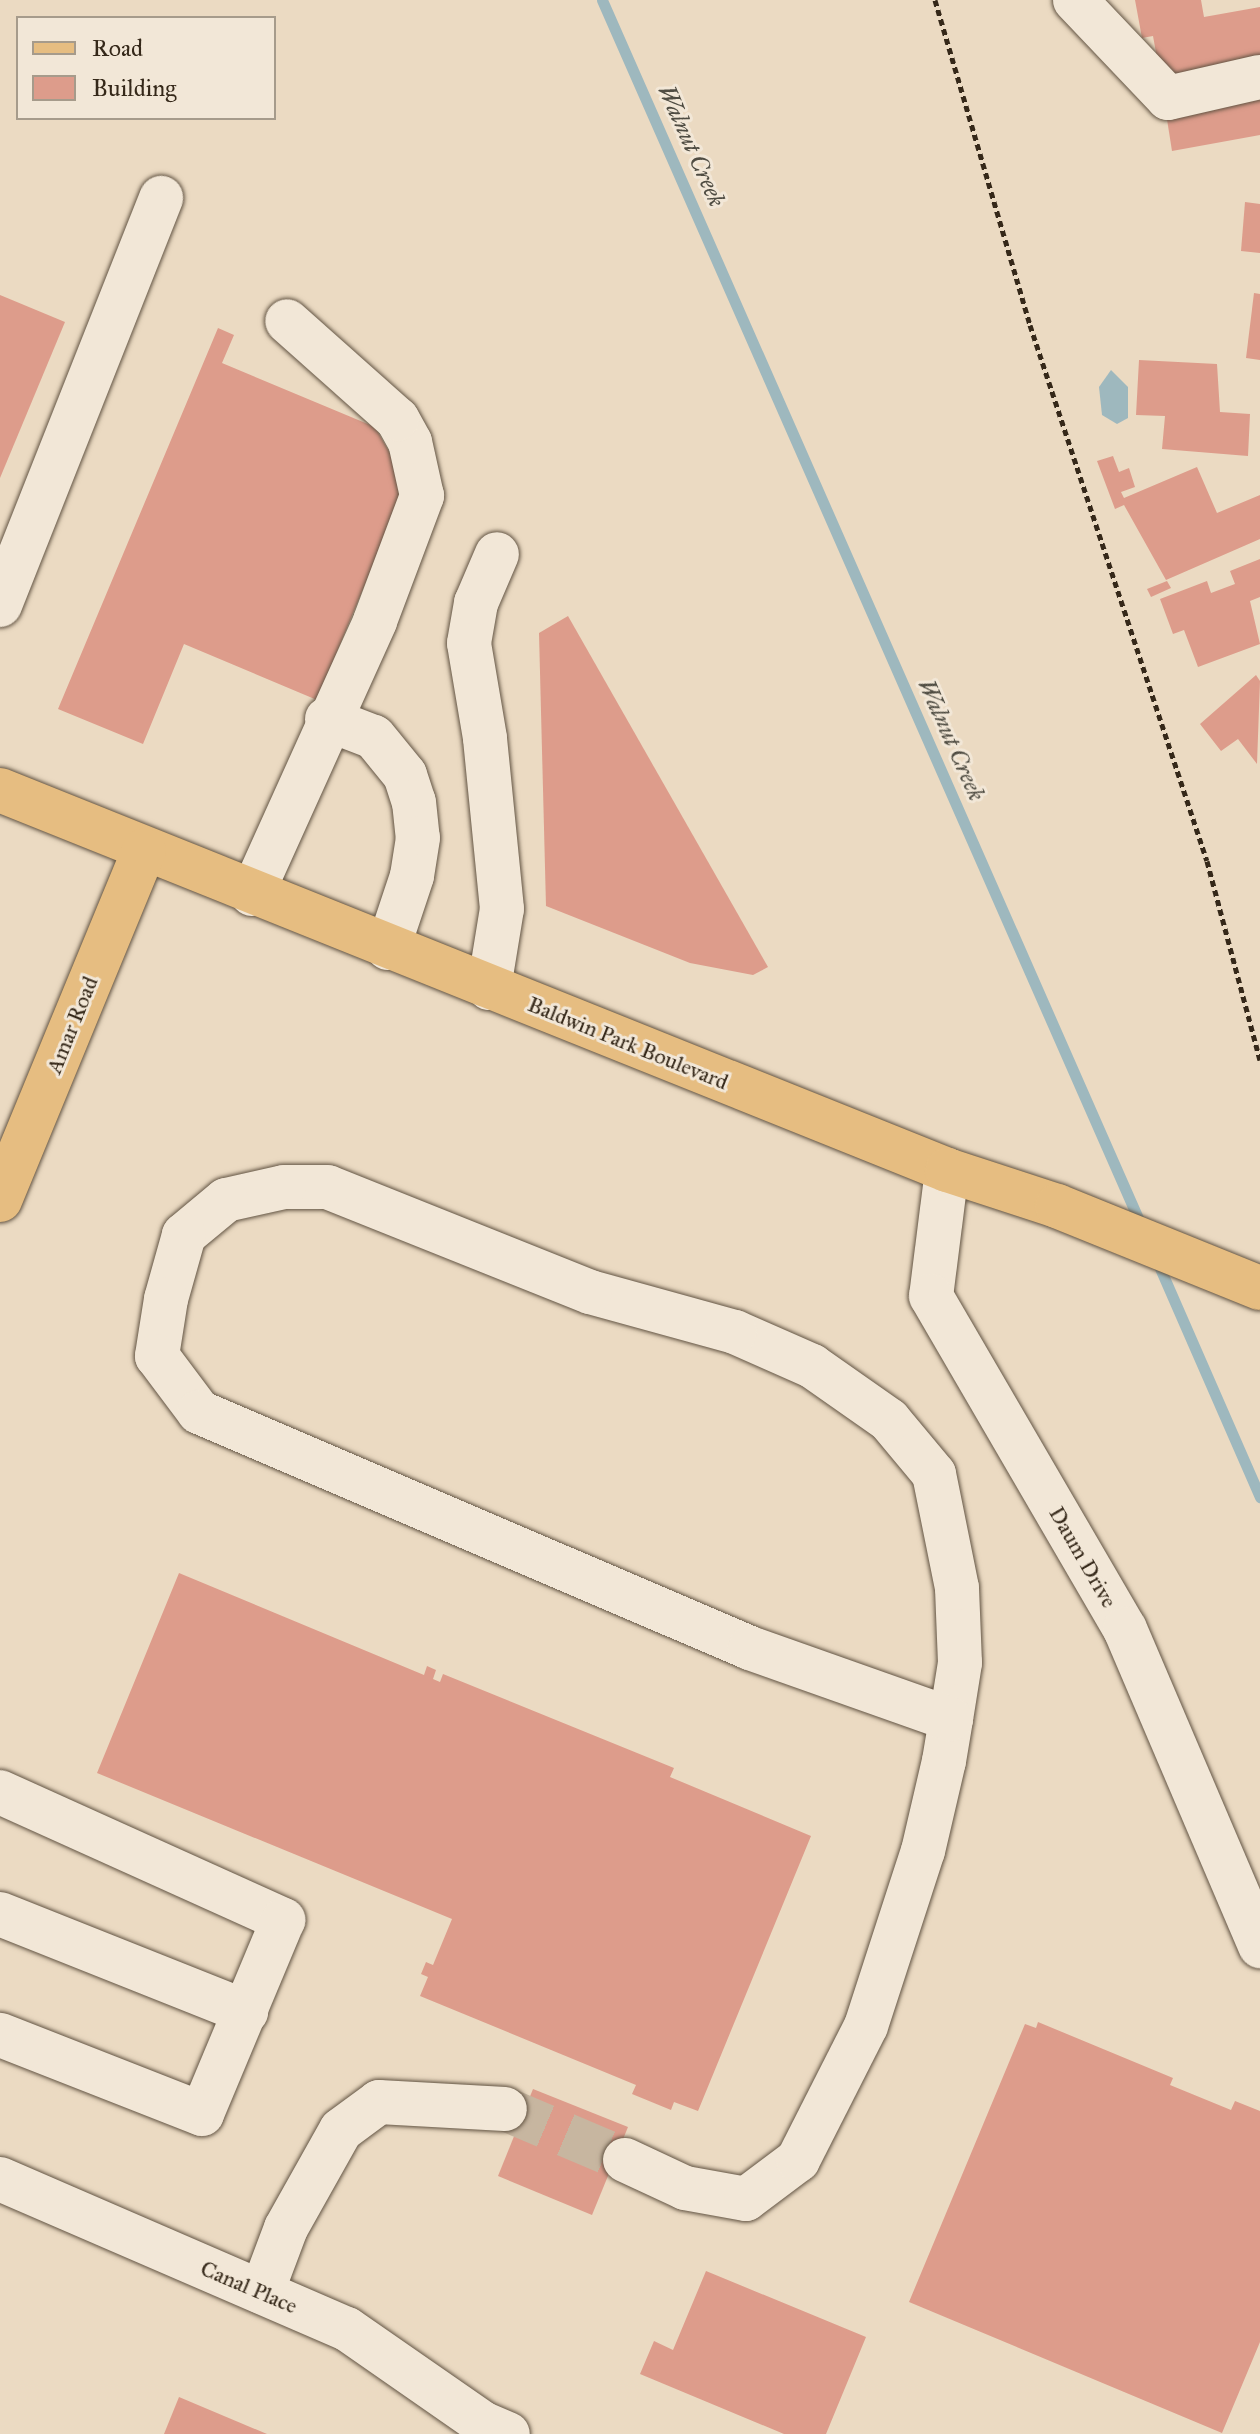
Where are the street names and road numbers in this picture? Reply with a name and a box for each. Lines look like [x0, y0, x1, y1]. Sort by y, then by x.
street label: Amar Road [41, 973, 103, 1077]
street label: Baldwin Park Boulevard [524, 991, 732, 1095]
street label: Daum Drive [1043, 1502, 1123, 1612]
street label: Canal Place [197, 2255, 301, 2319]

